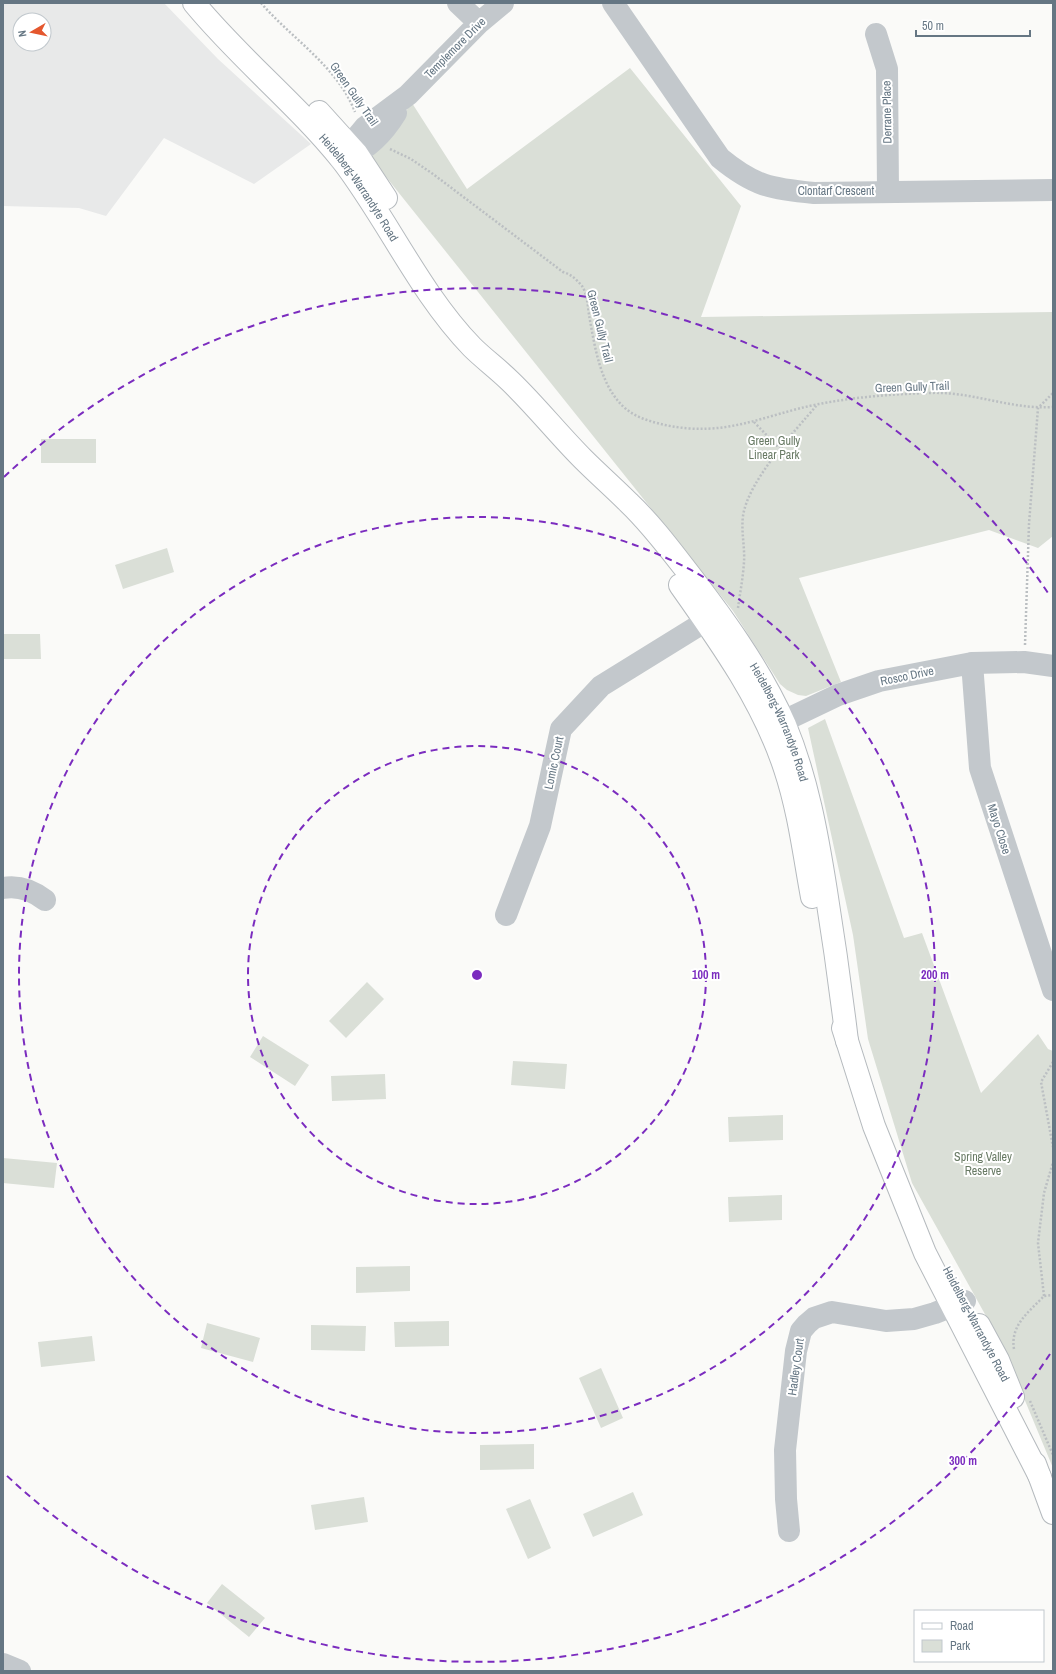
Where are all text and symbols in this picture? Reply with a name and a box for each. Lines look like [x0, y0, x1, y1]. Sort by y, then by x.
north arrow [12, 12, 52, 52]
scale bar [916, 12, 1030, 38]
street label: Templemore Drive [421, 14, 489, 82]
text: 50 m [922, 18, 944, 34]
text: N [15, 29, 30, 38]
street label: Green Gully Trail [326, 59, 382, 129]
street label: Derrane Place [878, 80, 896, 144]
street label: Heidelberg-Warrandyte Road [315, 130, 402, 245]
street label: Clontarf Crescent [798, 183, 875, 199]
street label: Green Gully Trail [583, 288, 617, 364]
street label: Green Gully Trail [875, 378, 949, 396]
park label: Green Gully Linear Park [748, 433, 800, 463]
street label: Heidelberg-Warrandyte Road [746, 660, 812, 783]
street label: Rosco Drive [879, 663, 935, 689]
street label: Lomic Court [541, 735, 567, 791]
street label: Mayo Close [983, 802, 1015, 856]
text: 100 m [692, 967, 720, 983]
text: 200 m [921, 967, 949, 983]
centre of rings [470, 968, 484, 982]
park label: Spring Valley Reserve [954, 1149, 1012, 1179]
street label: Heidelberg-Warrandyte Road [939, 1264, 1013, 1384]
street label: Hadley Court [784, 1337, 808, 1397]
text: 300 m [949, 1453, 977, 1469]
legend [914, 1610, 1044, 1662]
text: Road [950, 1618, 974, 1634]
text: Park [950, 1638, 970, 1654]

